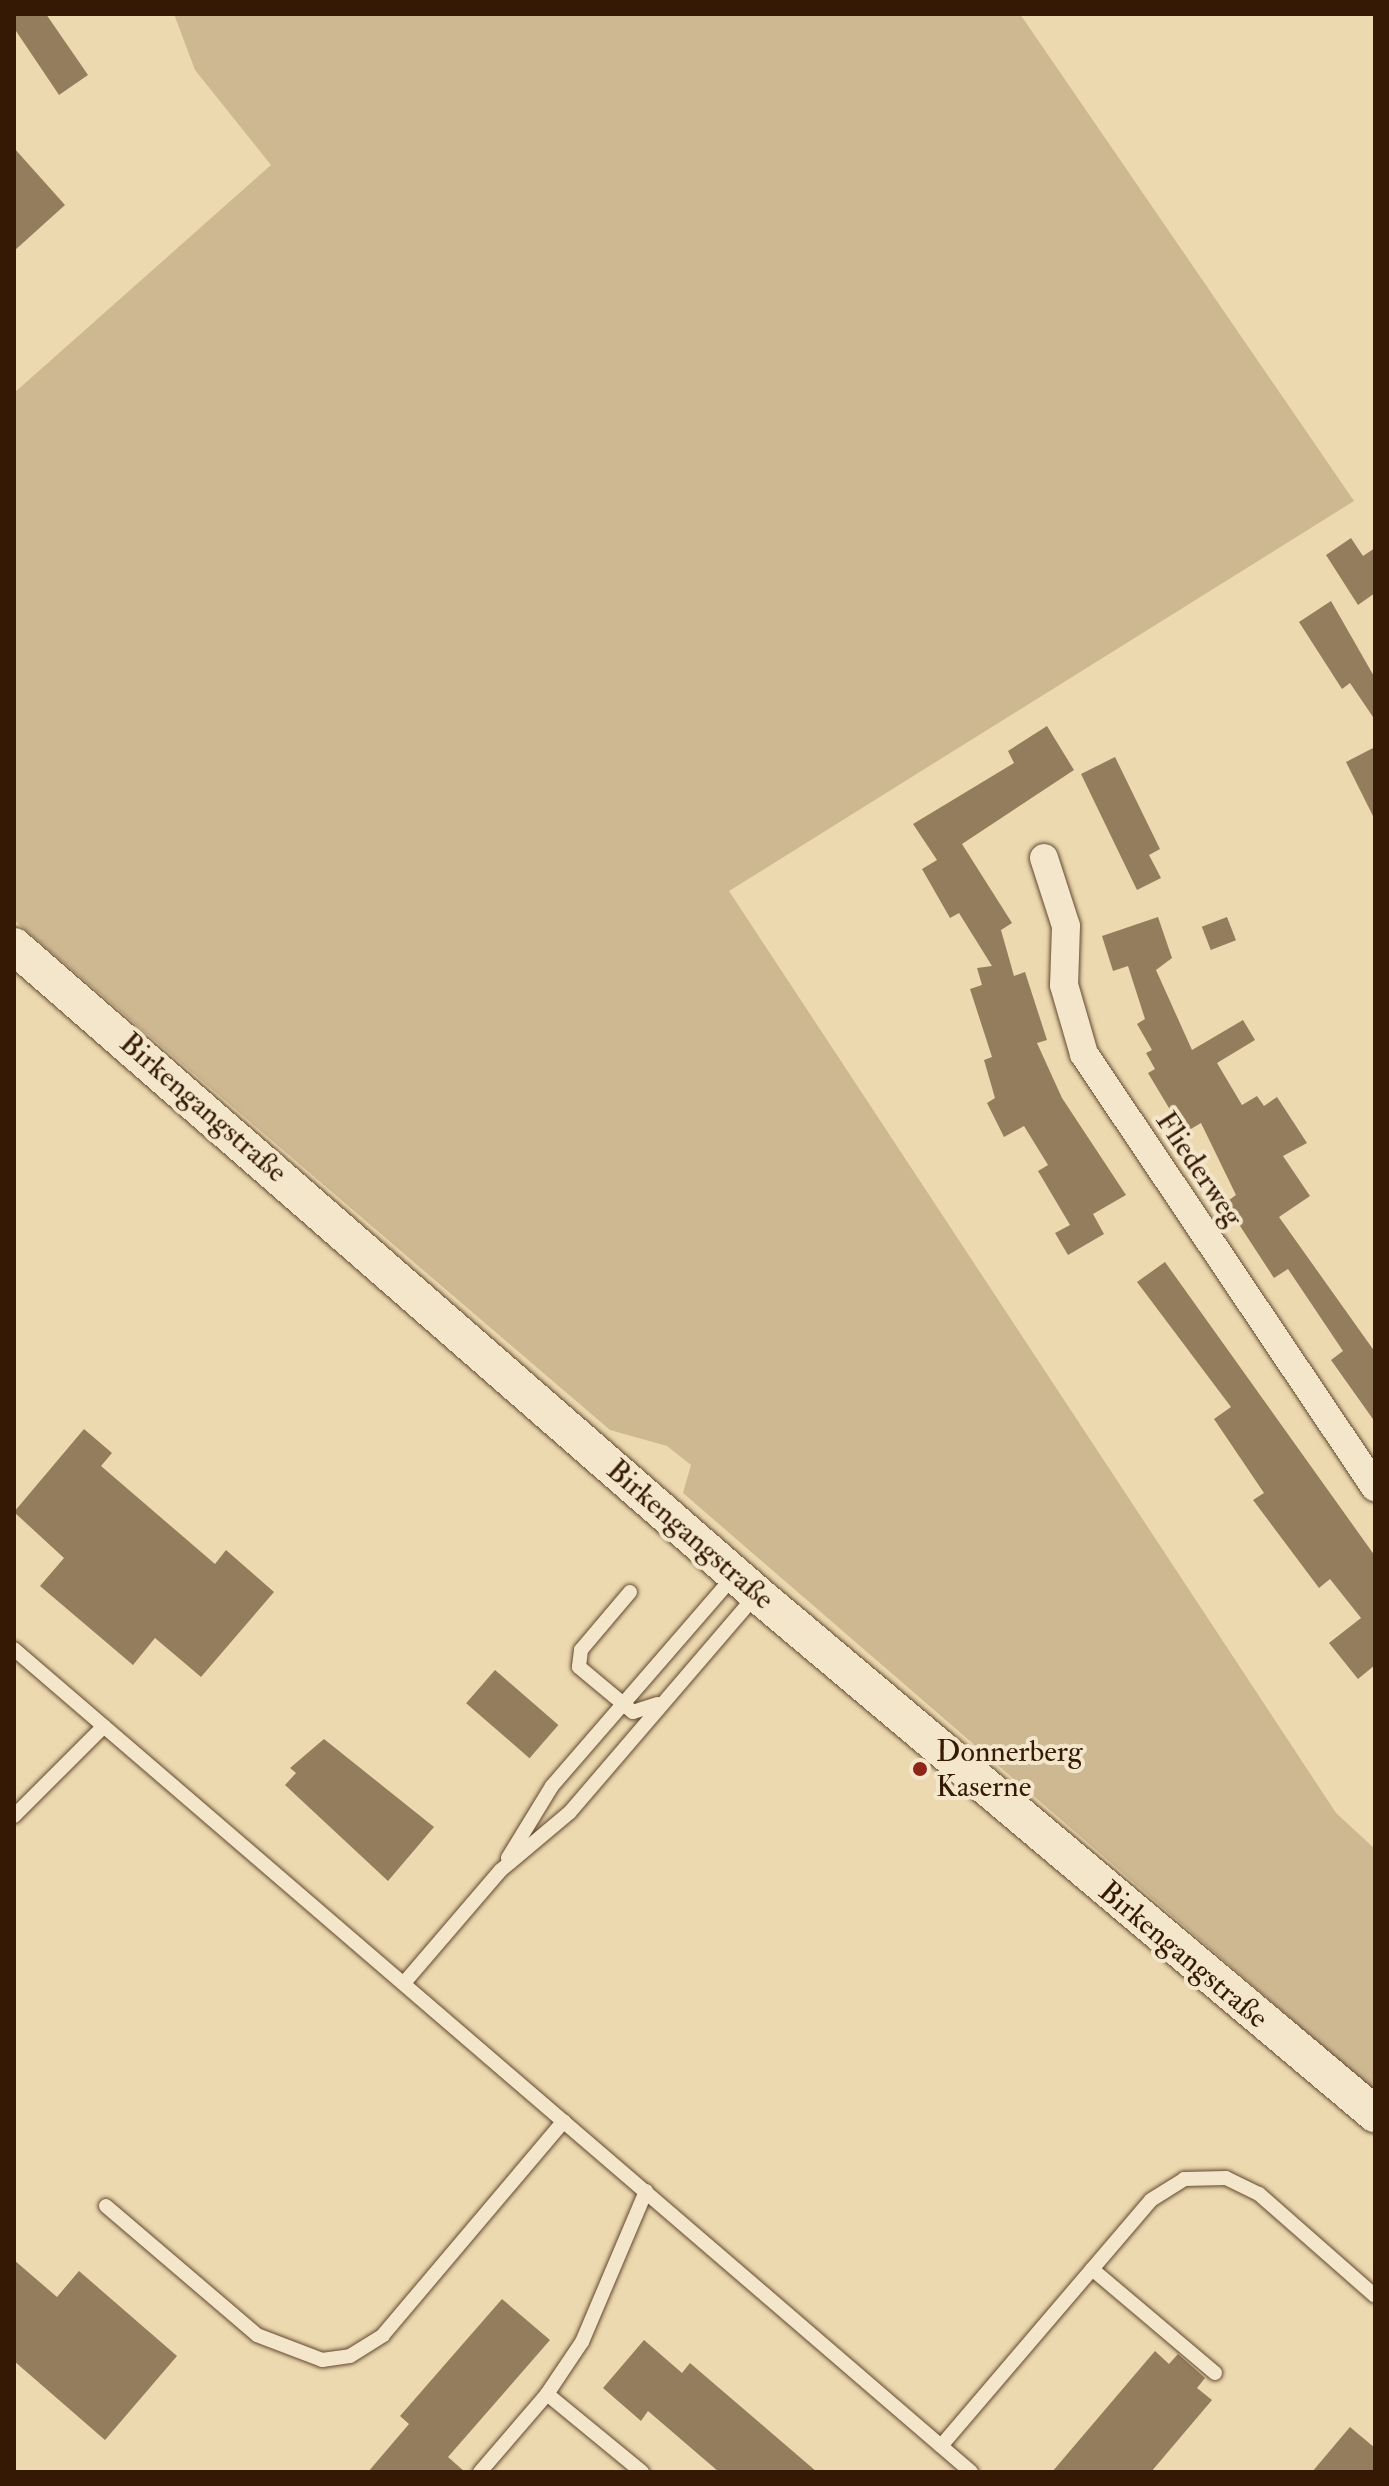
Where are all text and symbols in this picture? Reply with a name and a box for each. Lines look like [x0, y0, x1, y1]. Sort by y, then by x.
street label: Birkengangstraße [112, 1026, 294, 1190]
street label: Fliederweg [1147, 1105, 1251, 1233]
street label: Birkengangstraße [599, 1453, 781, 1617]
place label: Donnerberg Kaserne [936, 1734, 1083, 1804]
marker: Donnerberg Kaserne [911, 1760, 929, 1778]
street label: Birkengangstraße [1091, 1874, 1275, 2036]

